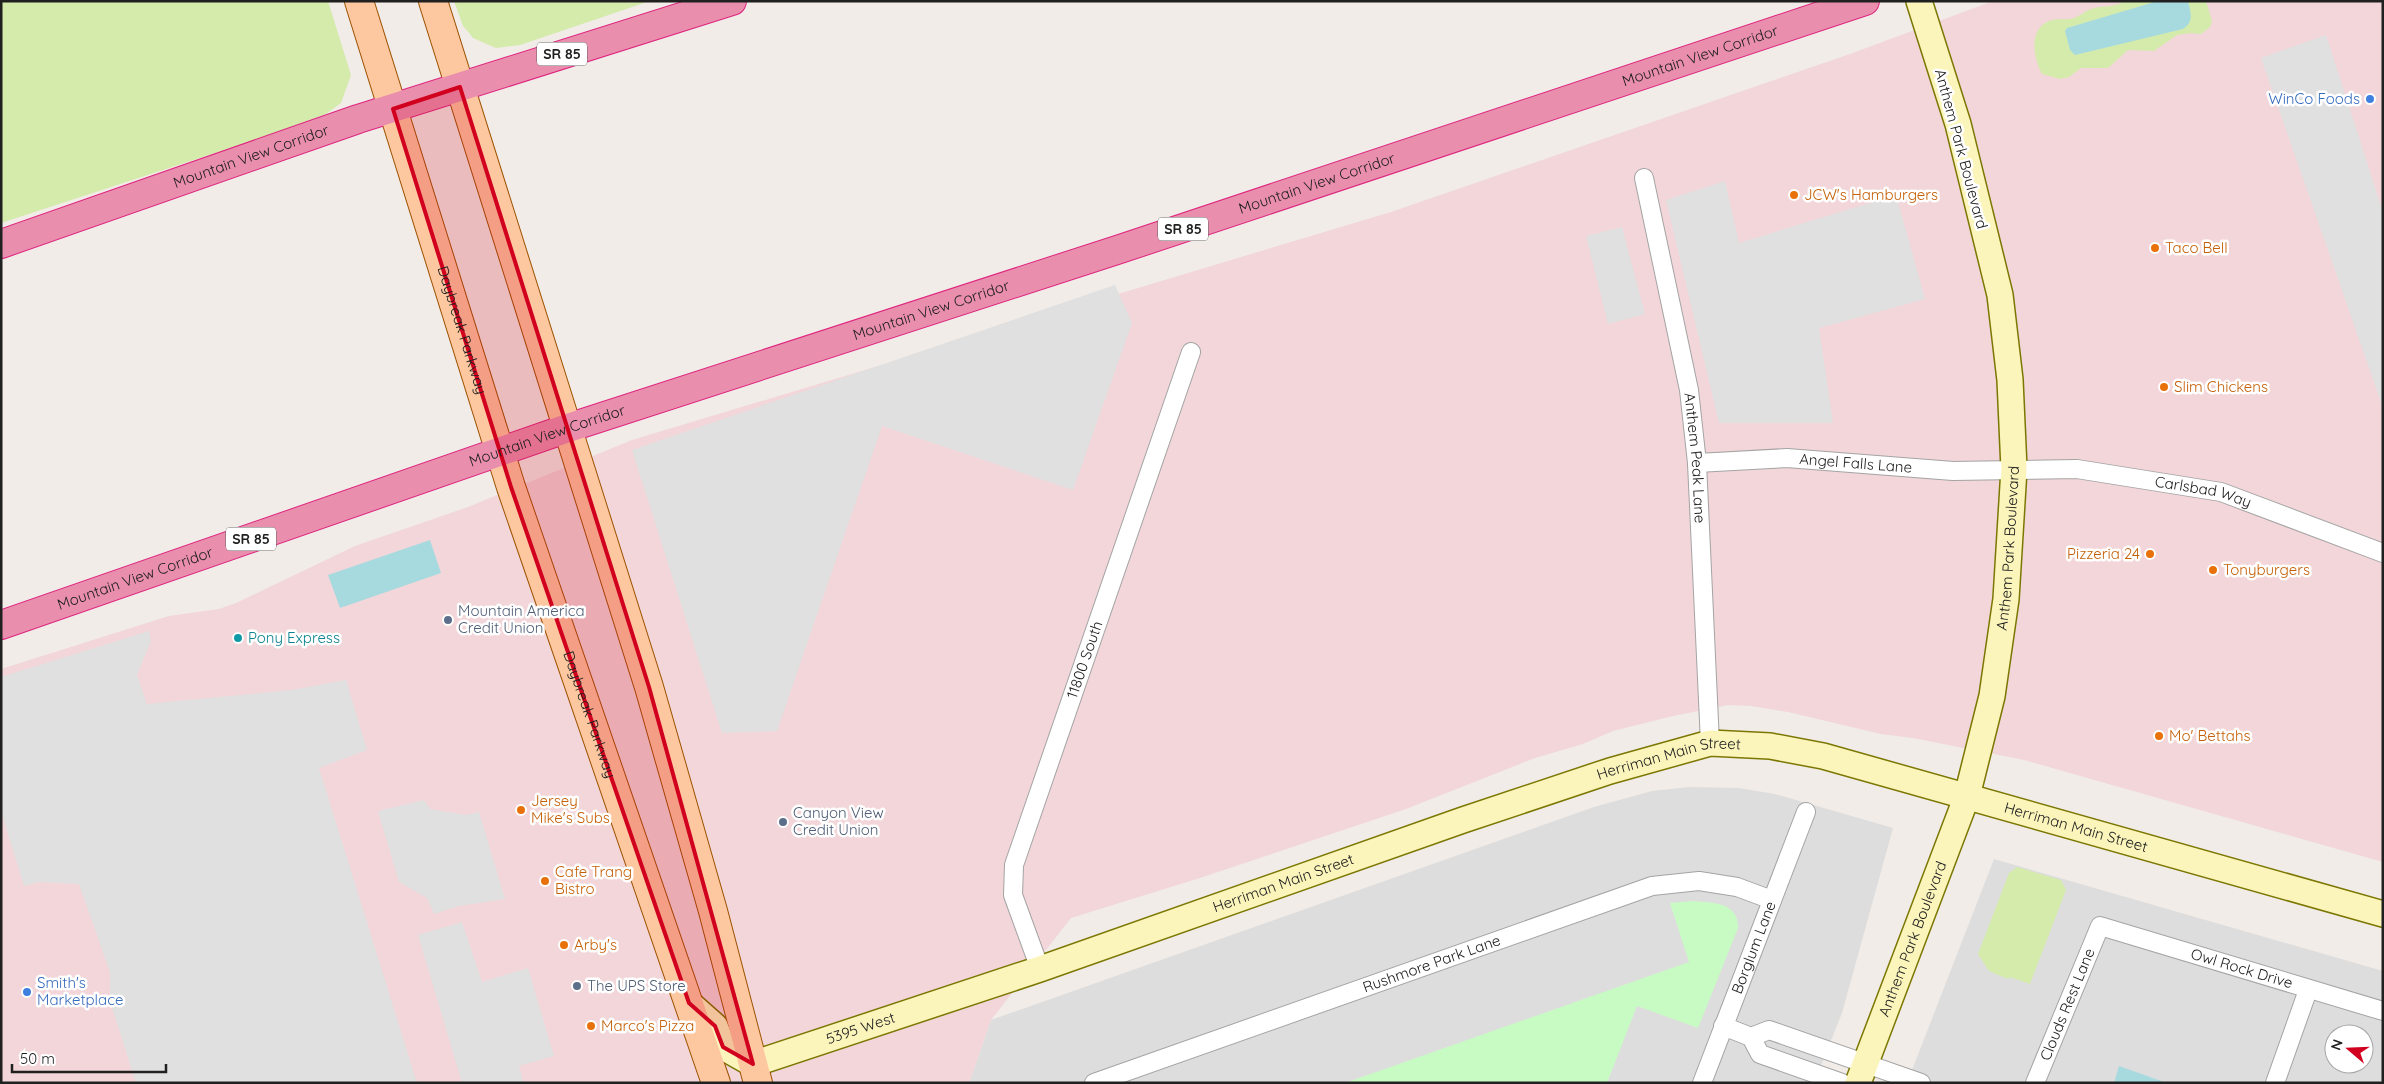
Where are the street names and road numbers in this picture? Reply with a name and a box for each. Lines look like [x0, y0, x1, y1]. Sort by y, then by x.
street label: Mountain View Corridor [1619, 20, 1781, 90]
road number: SR 85 [537, 42, 587, 66]
street label: Anthem Park Boulevard [1931, 67, 1992, 231]
street label: Mountain View Corridor [171, 120, 331, 192]
street label: Mountain View Corridor [1236, 148, 1397, 218]
road number: SR 85 [1158, 218, 1208, 240]
street label: Daybreak Parkway [433, 264, 491, 397]
street label: Mountain View Corridor [850, 275, 1012, 344]
street label: Anthem Peak Lane [1680, 392, 1710, 524]
street label: Mountain View Corridor [466, 400, 628, 471]
street label: Angel Falls Lane [1799, 449, 1913, 477]
street label: Anthem Park Boulevard [1992, 465, 2023, 631]
street label: Carlsbad Way [2154, 472, 2254, 512]
road number: SR 85 [226, 528, 276, 550]
street label: Mountain View Corridor [55, 542, 216, 614]
street label: 11800 South [1062, 618, 1107, 701]
street label: Daybreak Parkway [559, 648, 620, 781]
street label: Herriman Main Street [1594, 733, 1741, 784]
street label: Herriman Main Street [2002, 798, 2150, 856]
street label: Herriman Main Street [1210, 849, 1356, 916]
street label: Anthem Park Boulevard [1874, 858, 1950, 1019]
street label: Borglum Lane [1727, 898, 1780, 996]
street label: Rushmore Park Lane [1360, 930, 1503, 996]
street label: Owl Rock Drive [2189, 944, 2295, 992]
street label: Clouds Rest Lane [2035, 945, 2099, 1063]
street label: 5395 West [823, 1008, 897, 1048]

